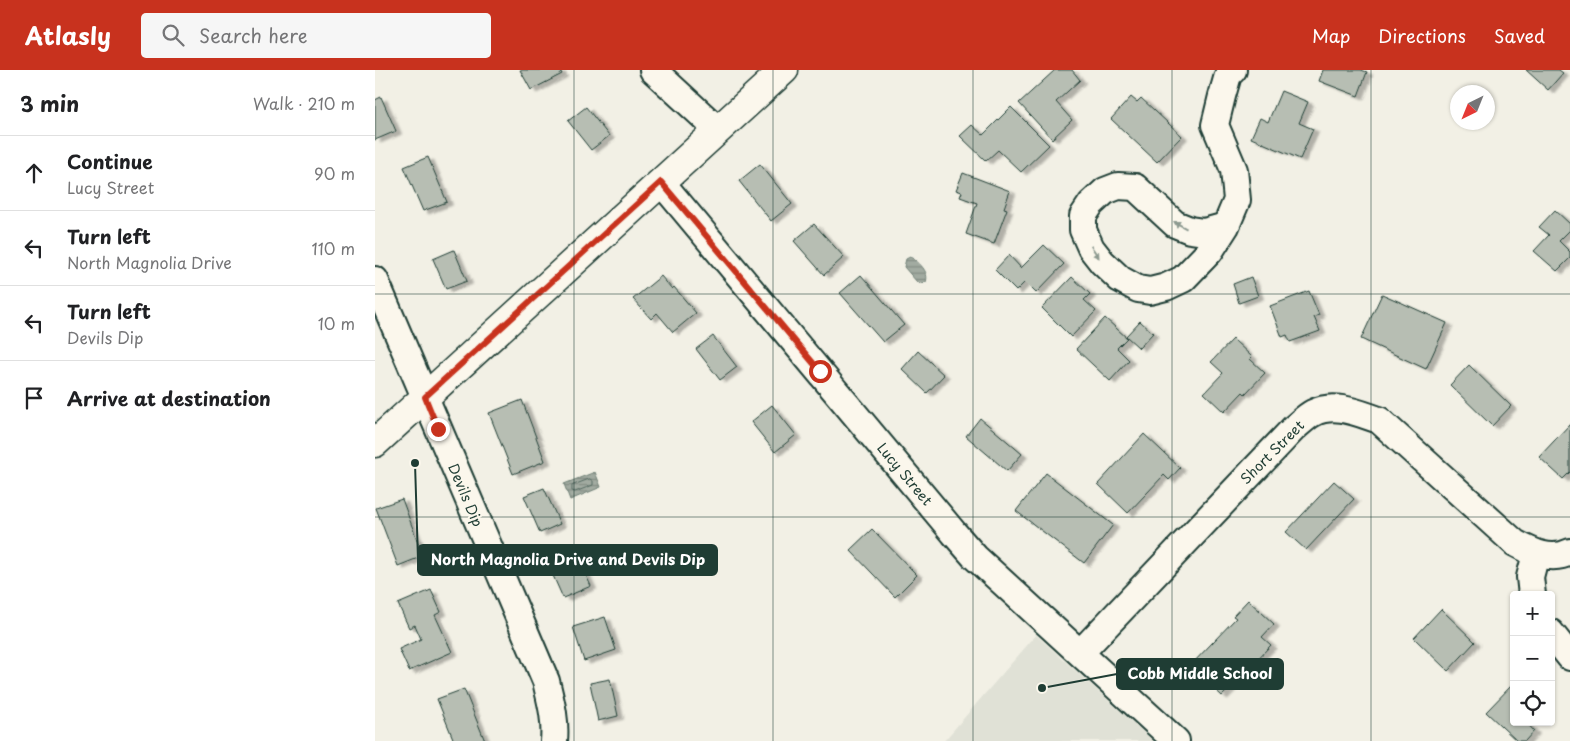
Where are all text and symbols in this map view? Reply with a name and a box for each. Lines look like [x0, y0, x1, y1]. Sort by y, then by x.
search box [141, 13, 491, 58]
text: Atlasly [25, 17, 111, 53]
icon: search [159, 21, 187, 49]
text: Search here [199, 21, 308, 49]
text: Map [1312, 22, 1350, 49]
text: Directions [1378, 22, 1466, 49]
text: Saved [1494, 22, 1545, 49]
north arrow [1450, 85, 1495, 130]
text: 3 min [20, 87, 79, 119]
text: Walk · 210 m [253, 91, 355, 115]
text: Continue [67, 147, 153, 175]
icon: ahead [20, 159, 48, 187]
text: 90 m [314, 161, 355, 185]
text: Lucy Street [67, 175, 154, 199]
one-way arrow [1172, 221, 1187, 229]
text: Turn left [67, 222, 151, 250]
icon: left [20, 234, 48, 262]
text: 110 m [312, 236, 355, 260]
one-way arrow [1090, 245, 1100, 259]
text: North Magnolia Drive [67, 250, 232, 274]
text: Turn left [67, 297, 151, 325]
icon: left [20, 309, 48, 337]
text: 10 m [318, 311, 355, 335]
text: Devils Dip [67, 325, 144, 349]
route start [809, 360, 832, 383]
icon: arrive [20, 384, 48, 412]
text: Arrive at destination [67, 384, 271, 412]
street label: Short Street [1235, 415, 1309, 489]
route end [427, 418, 450, 441]
street label: Lucy Street [872, 438, 938, 510]
street label: Devils Dip [443, 460, 489, 530]
callout: North Magnolia Drive and Devils Dip [418, 545, 717, 575]
text: North Magnolia Drive and Devils Dip [431, 547, 705, 570]
map controls [1510, 591, 1555, 726]
button: + [1510, 591, 1555, 636]
button: − [1510, 636, 1555, 681]
callout: Cobb Middle School [1117, 659, 1283, 689]
text: Cobb Middle School [1128, 661, 1272, 684]
button: locate [1510, 681, 1555, 726]

